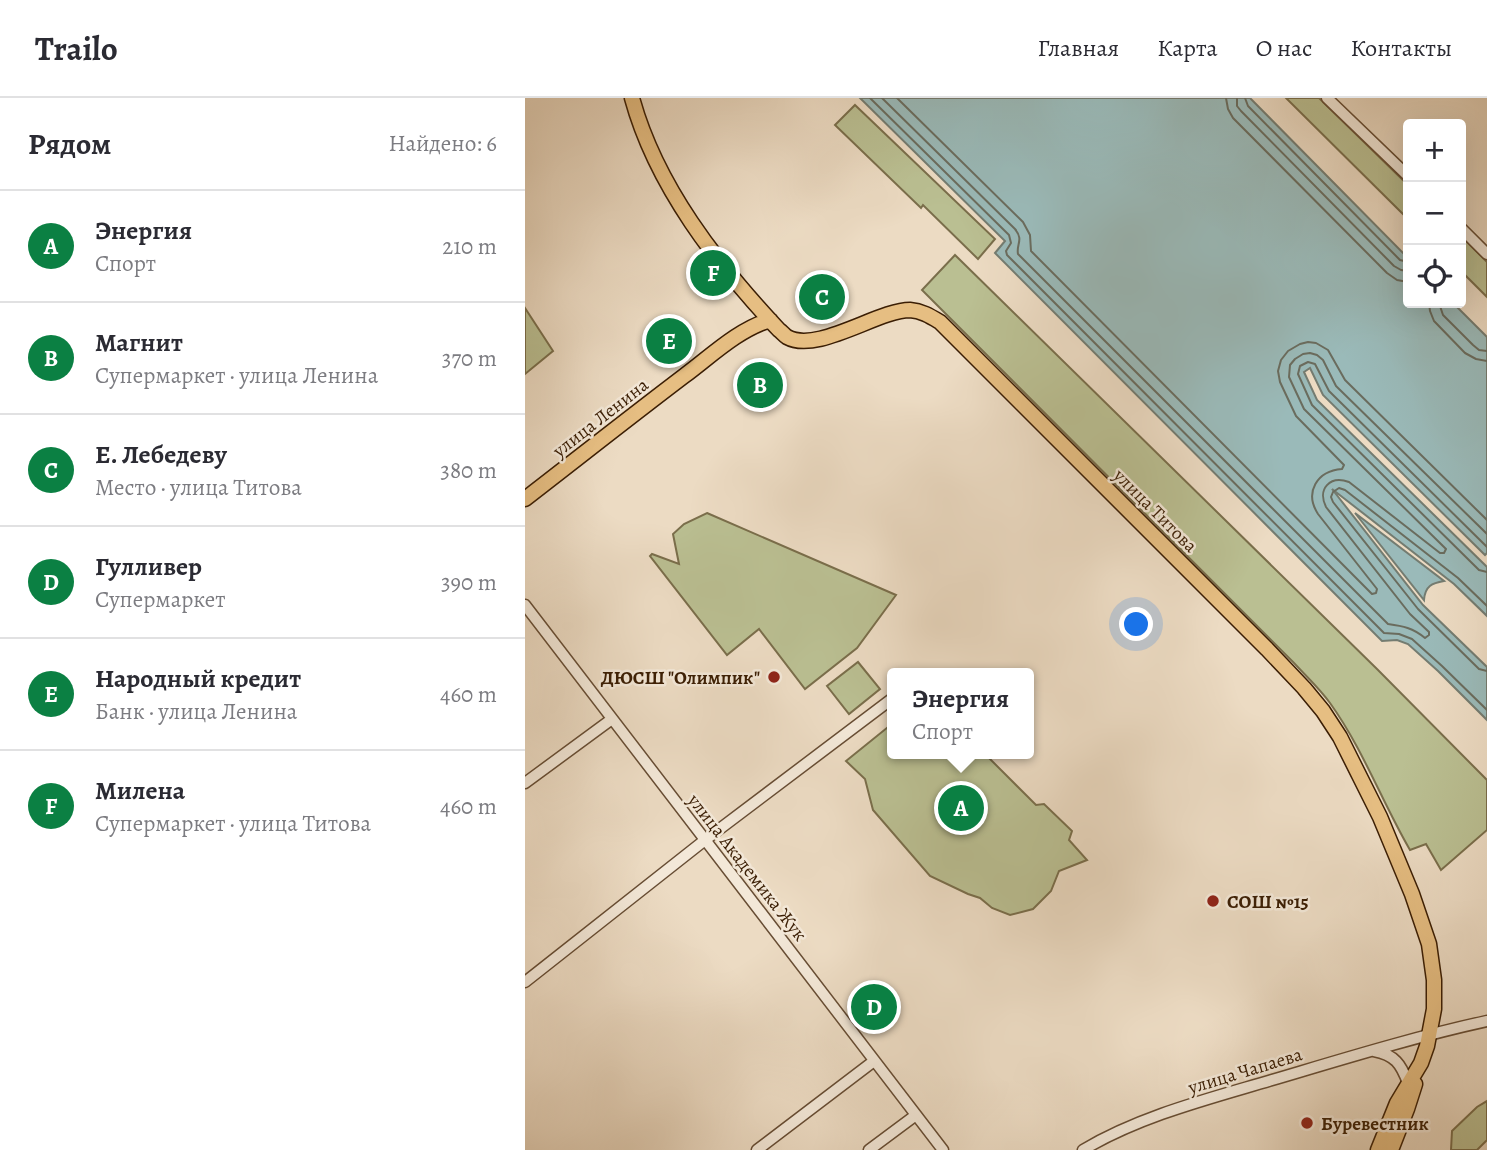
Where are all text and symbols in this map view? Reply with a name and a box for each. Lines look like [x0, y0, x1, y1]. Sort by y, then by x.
text: Trailo [35, 26, 118, 71]
text: Главная [1038, 32, 1119, 64]
text: Карта [1157, 32, 1218, 64]
text: О нас [1256, 32, 1312, 64]
text: Контакты [1350, 32, 1452, 64]
map controls [1403, 119, 1466, 308]
button: + [1403, 119, 1466, 182]
text: Рядом [28, 124, 111, 164]
text: Найдено: 6 [389, 128, 497, 159]
button: − [1403, 182, 1466, 245]
text: Энергия [95, 213, 192, 248]
text: A [44, 231, 58, 262]
text: 210 m [442, 231, 497, 262]
button: locate [1403, 245, 1466, 308]
pin: F [690, 247, 736, 299]
text: Спорт [95, 248, 156, 279]
pin: C [799, 271, 845, 323]
pin: E [646, 315, 692, 367]
text: Магнит [95, 325, 183, 360]
text: B [44, 343, 58, 374]
text: 370 m [442, 343, 497, 374]
pin: B [737, 359, 783, 411]
text: Супермаркет · улица Ленина [95, 360, 378, 391]
street label: улица Ленина [547, 372, 654, 464]
text: Е. Лебедеву [95, 437, 227, 472]
text: C [44, 455, 58, 486]
text: 380 m [440, 455, 497, 486]
street label: улица Титова [1107, 462, 1203, 559]
text: Место · улица Титова [95, 472, 302, 503]
text: Гулливер [95, 549, 202, 584]
text: D [43, 567, 59, 598]
text: 390 m [441, 567, 497, 598]
text: Супермаркет [95, 584, 226, 615]
your location [1119, 607, 1153, 641]
text: Народный кредит [95, 661, 301, 696]
place label: ДЮСШ "Олимпик" [601, 665, 760, 691]
popup [887, 668, 1034, 759]
marker: ДЮСШ "Олимпик" [766, 669, 782, 685]
text: E [44, 679, 58, 710]
text: 460 m [440, 679, 497, 710]
text: Энергия [912, 681, 1009, 716]
text: Банк · улица Ленина [95, 696, 297, 727]
text: Спорт [912, 716, 973, 747]
text: Милена [95, 773, 185, 808]
pin: A [938, 782, 984, 834]
street label: улица Академика Жук [681, 788, 813, 947]
text: F [45, 791, 57, 822]
text: 460 m [440, 791, 497, 822]
text: Супермаркет · улица Титова [95, 808, 371, 839]
place label: СОШ №15 [1227, 889, 1309, 915]
marker: СОШ №15 [1205, 893, 1221, 909]
pin: D [851, 981, 897, 1033]
street label: улица Чапаева [1184, 1041, 1306, 1101]
place label: Буревестник [1321, 1111, 1429, 1137]
marker: Буревестник [1299, 1115, 1315, 1131]

